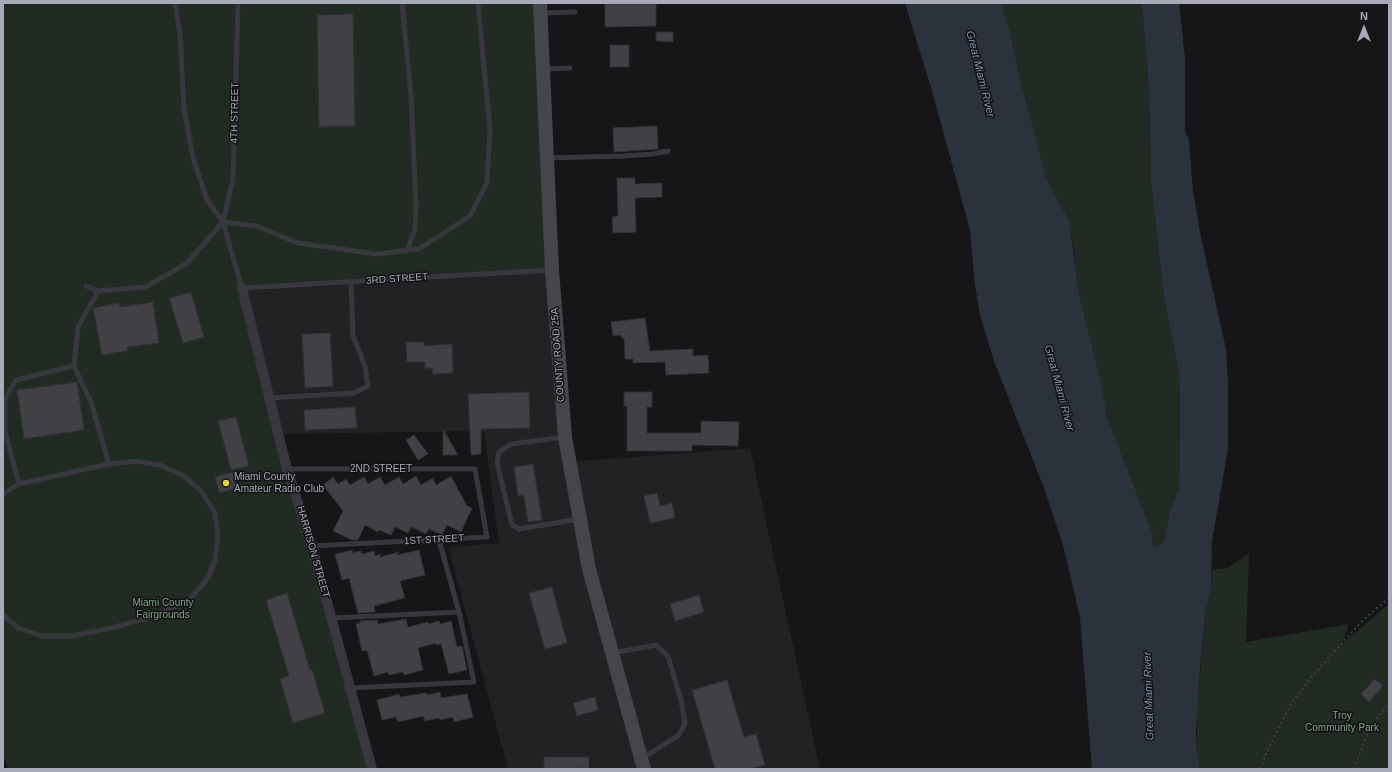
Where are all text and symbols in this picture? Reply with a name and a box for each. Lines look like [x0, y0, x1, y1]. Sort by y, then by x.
north arrow [1344, 8, 1384, 48]
text: N [1360, 10, 1368, 22]
water label: Great Miami River [963, 29, 997, 119]
street label: 4TH STREET [228, 82, 242, 144]
street label: 3RD STREET [366, 271, 428, 287]
street label: COUNTY ROAD 25A [549, 307, 567, 403]
water label: Great Miami River [1041, 343, 1077, 433]
street label: 2ND STREET [350, 463, 412, 475]
place label: Miami County Amateur Radio Club [234, 471, 324, 494]
marker: Miami County Amateur Radio Club [221, 478, 231, 488]
street label: HARRISON STREET [294, 505, 332, 599]
street label: 1ST STREET [403, 532, 465, 548]
park label: Miami County Fairgrounds [132, 597, 194, 620]
water label: Great Miami River [1141, 651, 1157, 741]
park label: Troy Community Park [1305, 710, 1379, 734]

